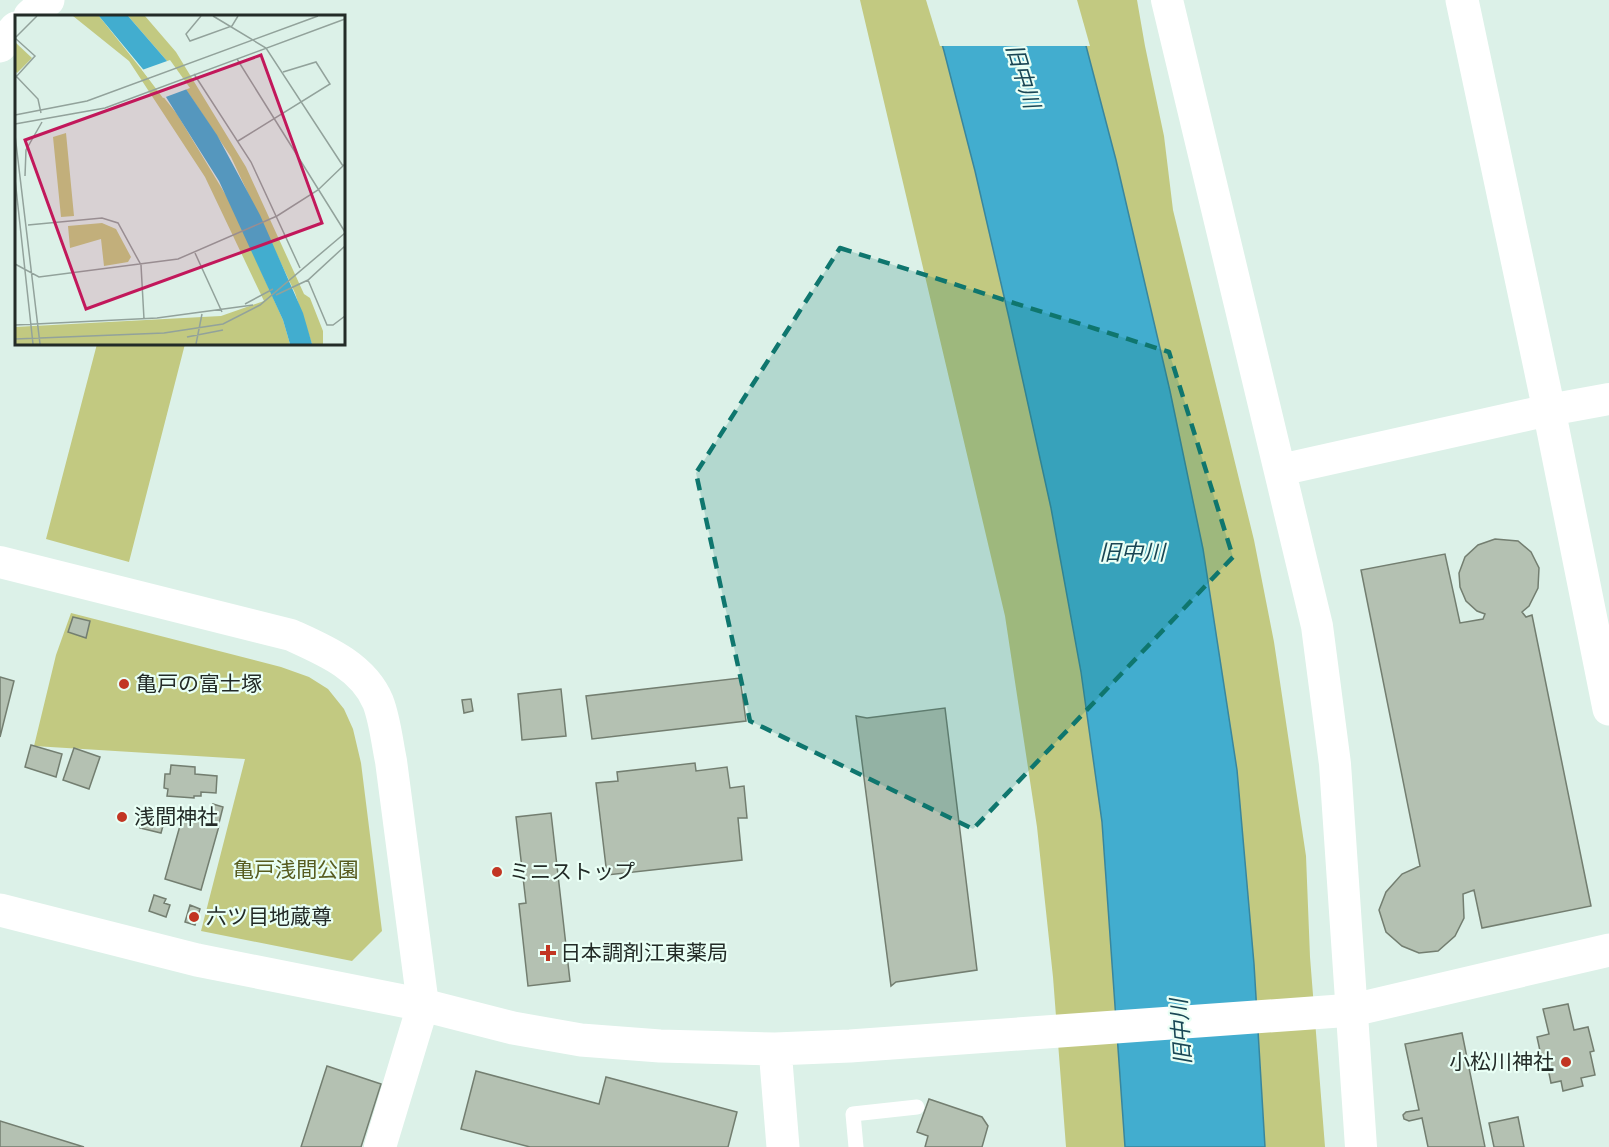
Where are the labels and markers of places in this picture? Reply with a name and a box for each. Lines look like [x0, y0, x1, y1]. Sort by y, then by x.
place label: 亀戸の富士塚 [136, 671, 262, 697]
marker: 亀戸の富士塚 [117, 677, 131, 691]
place label: 浅間神社 [134, 804, 218, 830]
marker: 浅間神社 [115, 810, 129, 824]
place label: ミニストップ [509, 859, 635, 885]
marker: ミニストップ [490, 865, 504, 879]
place label: 六ツ目地蔵尊 [206, 904, 332, 930]
marker: 六ツ目地蔵尊 [187, 910, 201, 924]
place label: 日本調剤江東薬局 [560, 940, 728, 966]
marker: 日本調剤江東薬局 [541, 946, 555, 960]
place label: 小松川神社 [1449, 1049, 1554, 1075]
marker: 小松川神社 [1559, 1055, 1573, 1069]

